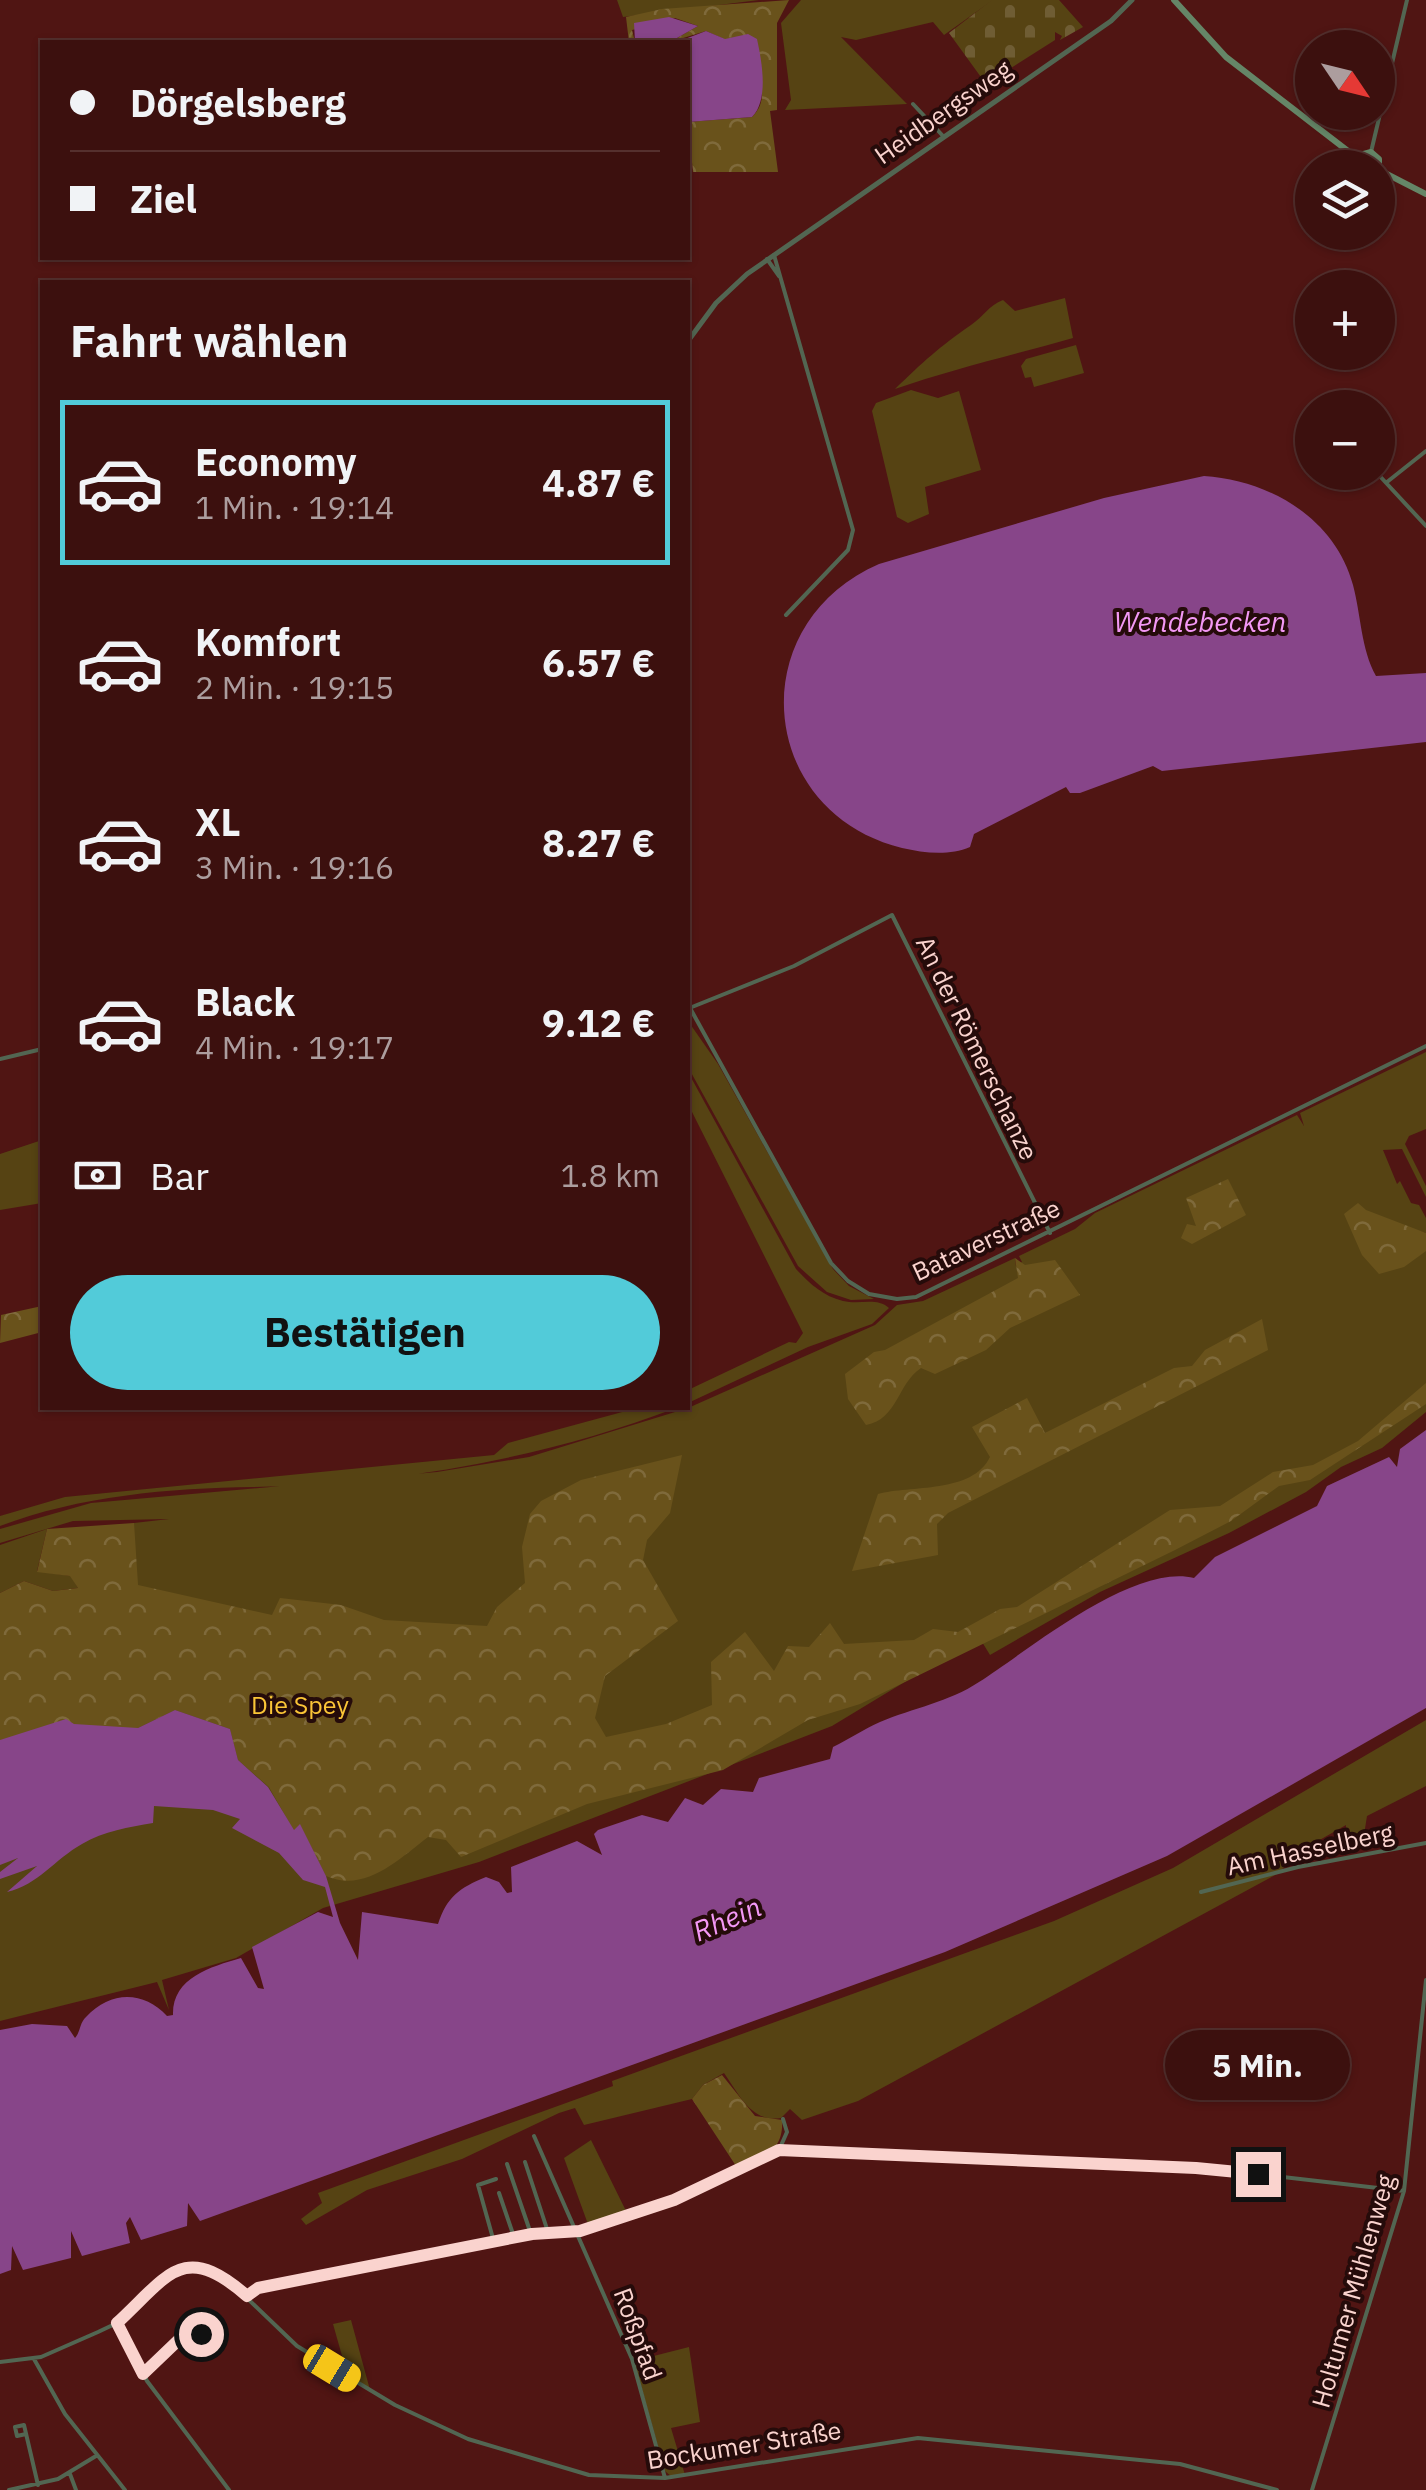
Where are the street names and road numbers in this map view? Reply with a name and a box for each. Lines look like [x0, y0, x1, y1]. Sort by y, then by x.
street label: Heidbergsweg [868, 52, 1018, 171]
street label: An der Römerschanze [909, 930, 1046, 1165]
street label: Bataverstraße [907, 1191, 1065, 1288]
street label: Am Hasselberg [1224, 1815, 1396, 1882]
street label: Holtumer Mühlenweg [1303, 2170, 1402, 2411]
street label: Roßpfad [607, 2283, 670, 2384]
street label: Bockumer Straße [644, 2413, 843, 2476]

